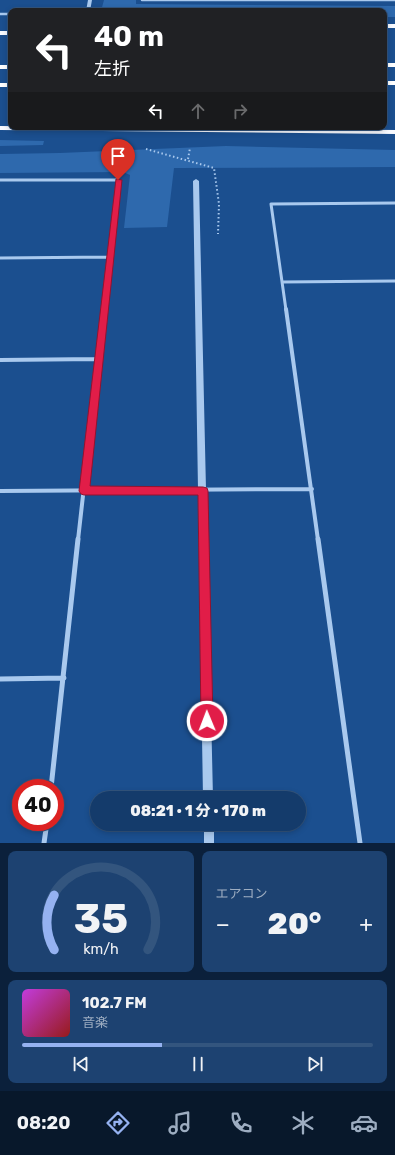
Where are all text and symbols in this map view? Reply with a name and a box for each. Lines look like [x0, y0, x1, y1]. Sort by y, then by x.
text: 40 m [94, 20, 164, 53]
icon: left [28, 24, 80, 76]
text: 左折 [94, 58, 130, 80]
icon: left [145, 100, 167, 122]
icon: ahead [187, 100, 209, 122]
icon: right [229, 100, 251, 122]
pin [101, 139, 135, 180]
icon: arrive [107, 145, 129, 167]
position arrow [186, 700, 228, 742]
speed limit sign: 40 [12, 779, 64, 831]
text: 08:21 · 1 分 · 170 m [130, 802, 266, 820]
text: エアコン [216, 886, 268, 901]
text: 35 [74, 893, 128, 942]
text: 20° [268, 906, 321, 942]
text: − [216, 911, 230, 938]
text: + [359, 911, 373, 938]
text: km/h [83, 940, 119, 957]
text: 102.7 FM [82, 994, 147, 1012]
text: 音楽 [82, 1015, 108, 1030]
icon: previous [70, 1053, 92, 1075]
icon: pause [187, 1053, 209, 1075]
icon: next [304, 1053, 326, 1075]
icon: directions [104, 1109, 132, 1137]
icon: music [166, 1109, 194, 1137]
icon: phone [227, 1109, 255, 1137]
icon: climate [289, 1109, 317, 1137]
icon: car [350, 1109, 378, 1137]
text: 08:20 [17, 1112, 70, 1134]

